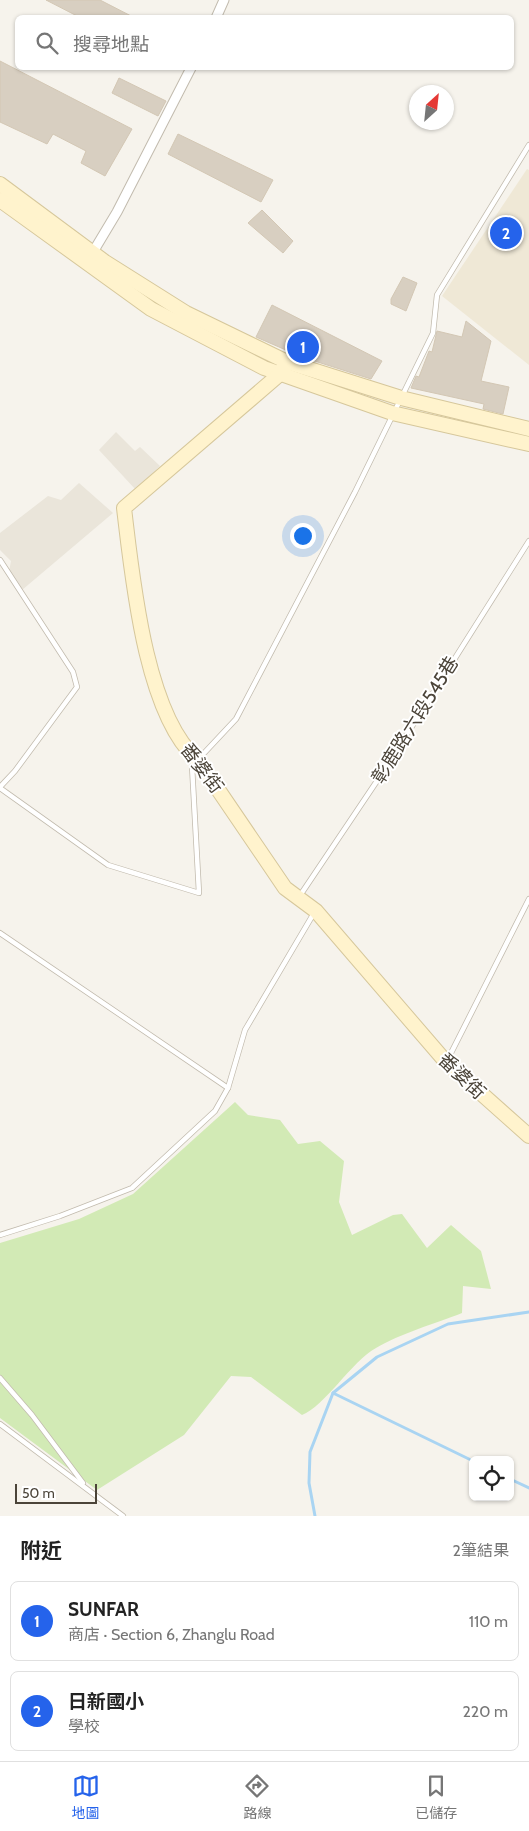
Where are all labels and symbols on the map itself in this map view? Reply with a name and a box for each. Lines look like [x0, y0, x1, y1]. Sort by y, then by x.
north arrow [409, 85, 454, 130]
pin: 2 [490, 214, 522, 252]
pin: 1 [287, 328, 319, 366]
your location [290, 523, 316, 549]
street label: 彰鹿路六段545巷 [367, 652, 463, 788]
street label: 番婆街 [176, 738, 228, 798]
street label: 番婆街 [434, 1048, 490, 1104]
scale bar [15, 1481, 98, 1504]

